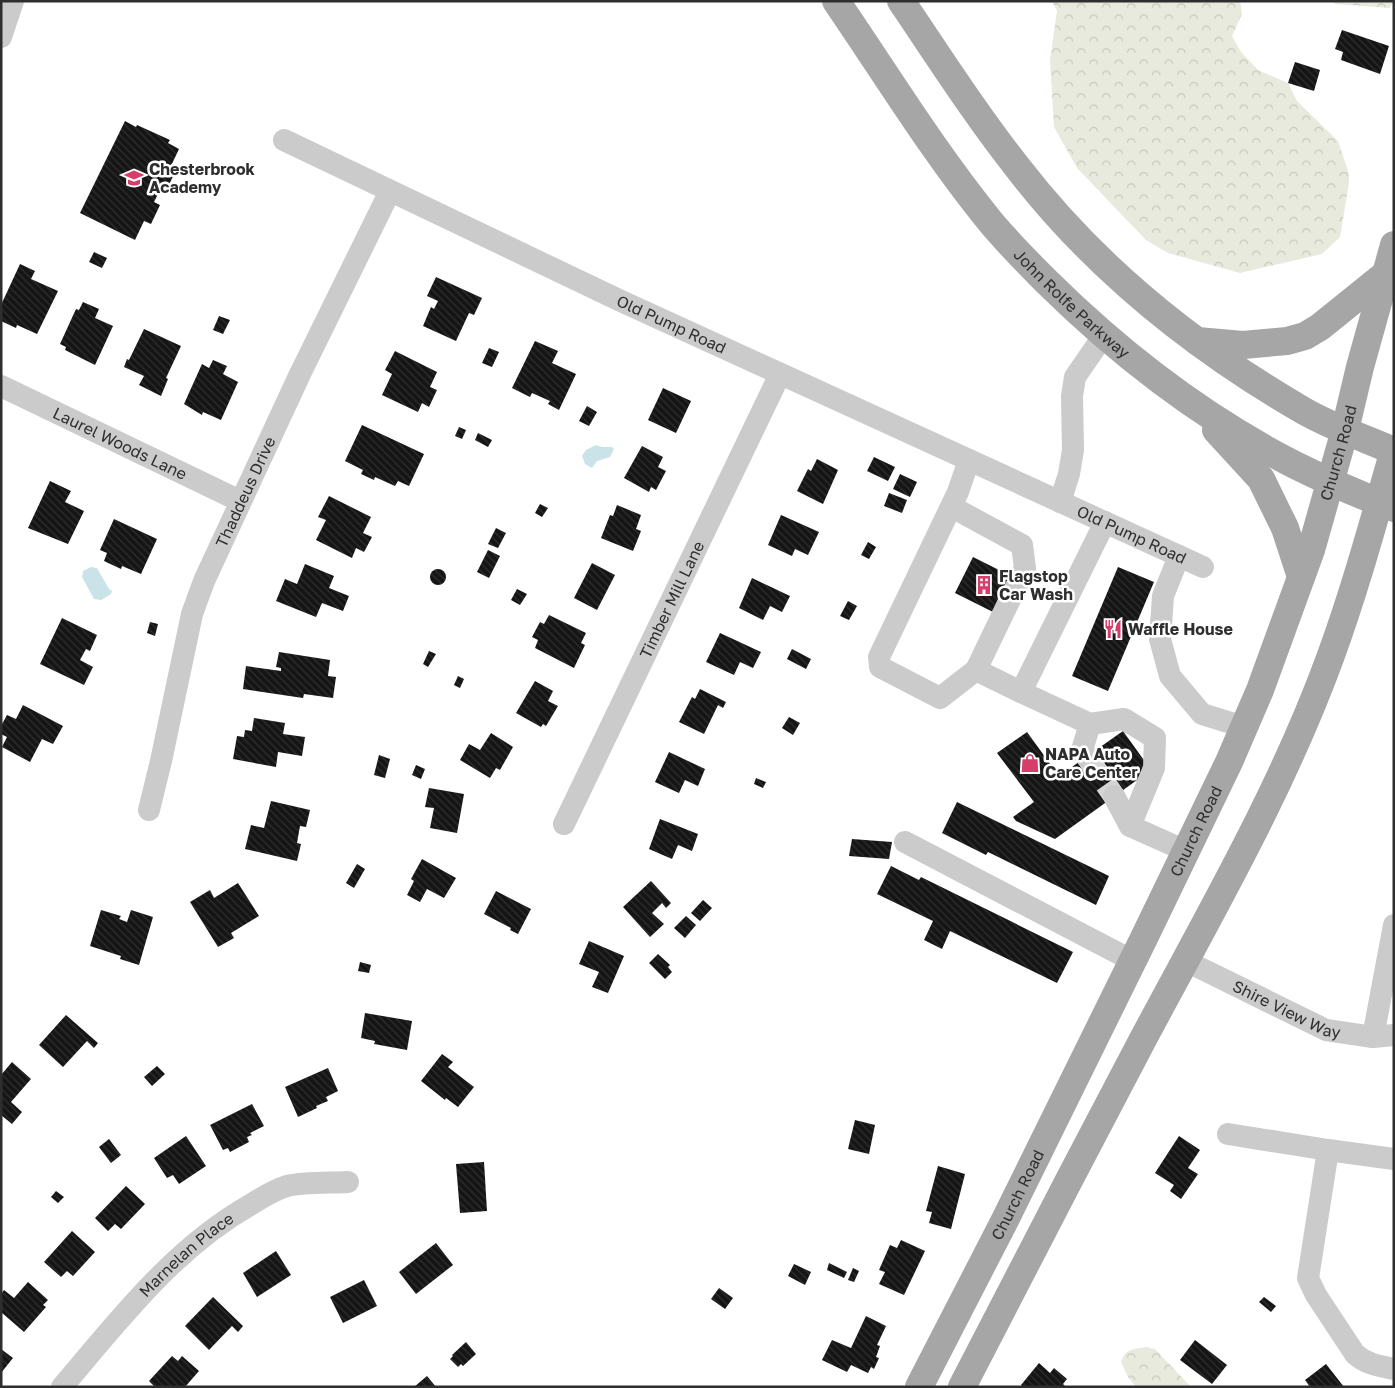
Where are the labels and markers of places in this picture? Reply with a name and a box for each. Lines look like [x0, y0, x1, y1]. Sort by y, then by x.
place label: Chesterbrook Academy [149, 159, 255, 197]
school or university icon: Chesterbrook Academy [123, 167, 145, 189]
place label: Flagstop Car Wash [999, 566, 1073, 604]
building icon: Flagstop Car Wash [973, 574, 995, 596]
restaurant icon: Waffle House [1102, 618, 1124, 640]
place label: Waffle House [1128, 619, 1233, 639]
place label: NAPA Auto Care Center [1045, 744, 1138, 782]
shop icon: NAPA Auto Care Center [1019, 752, 1041, 774]

